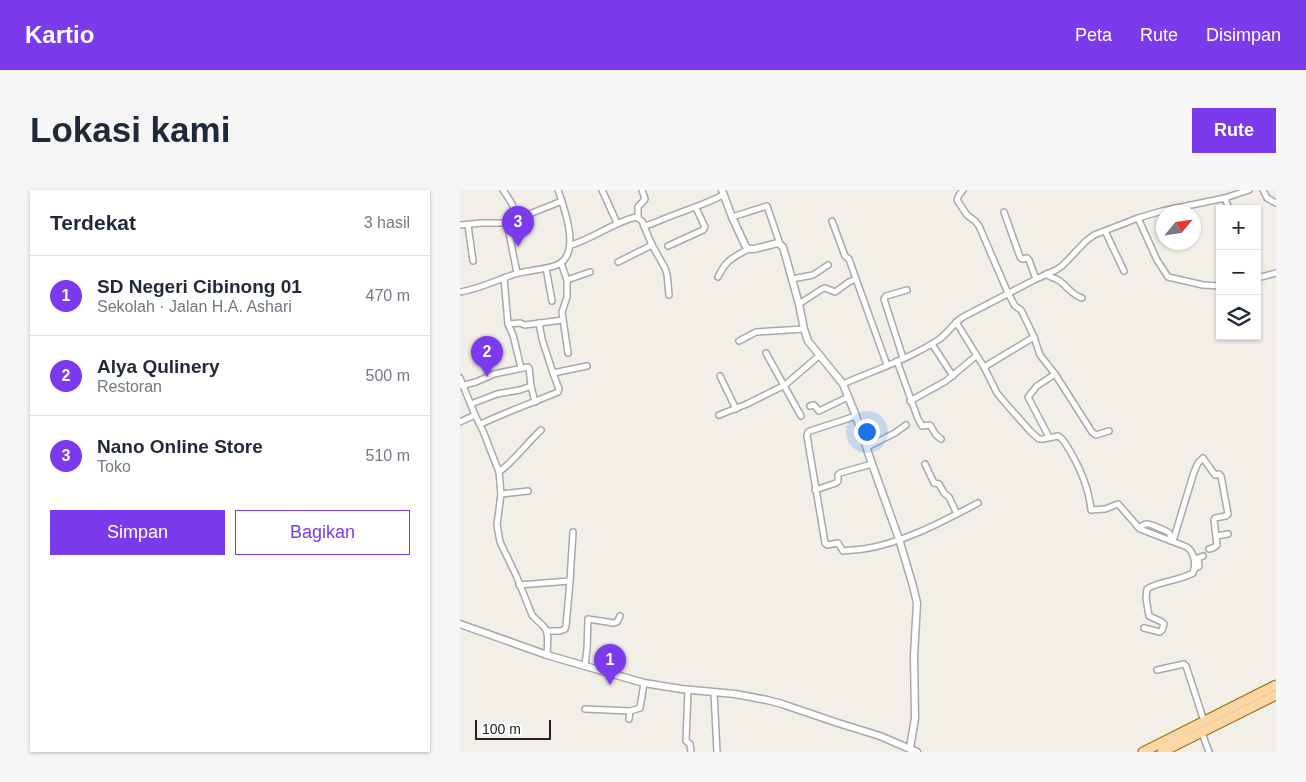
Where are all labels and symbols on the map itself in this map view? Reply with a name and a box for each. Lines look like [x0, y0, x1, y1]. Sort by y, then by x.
north arrow [1156, 205, 1201, 250]
pin: 3 [502, 206, 534, 247]
pin: 2 [471, 336, 503, 377]
your location [854, 419, 880, 445]
pin: 1 [594, 644, 626, 685]
scale bar [475, 717, 551, 740]

